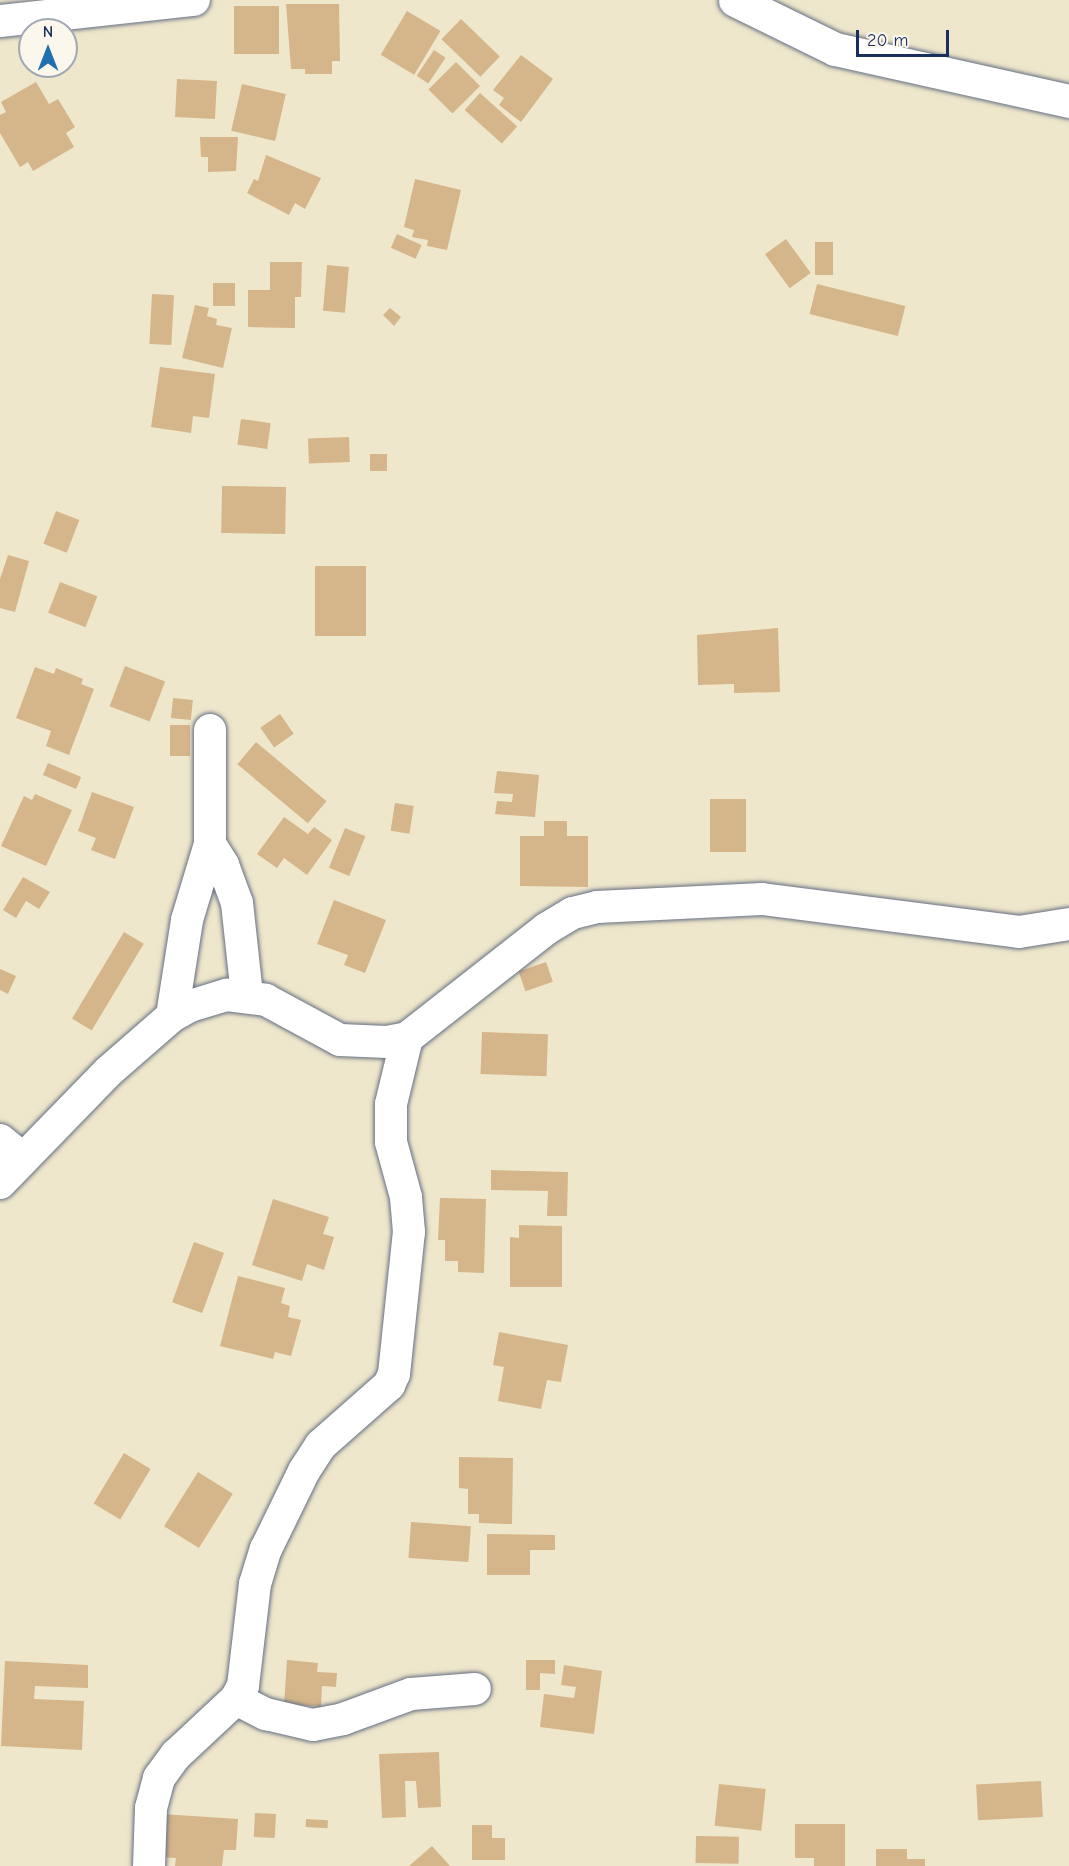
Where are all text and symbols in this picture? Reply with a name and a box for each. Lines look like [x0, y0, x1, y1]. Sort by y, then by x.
north arrow [18, 18, 78, 78]
scale bar [859, 18, 952, 56]
text: N [43, 23, 53, 41]
text: 20 m [867, 30, 908, 51]

